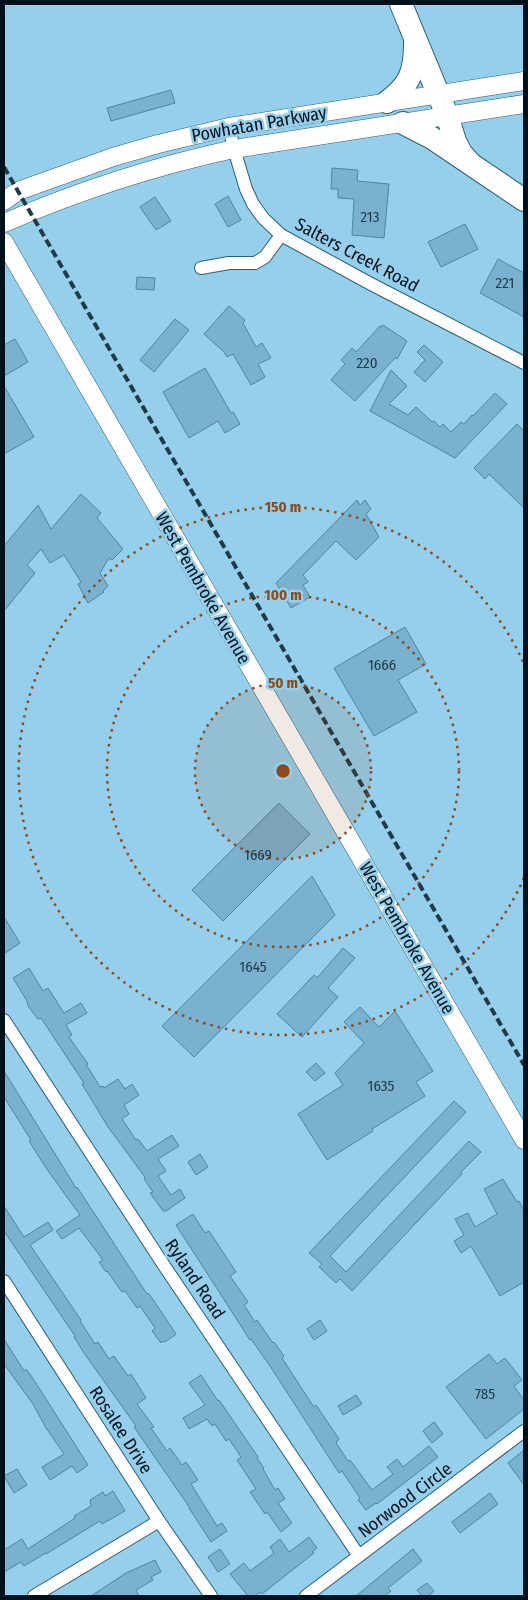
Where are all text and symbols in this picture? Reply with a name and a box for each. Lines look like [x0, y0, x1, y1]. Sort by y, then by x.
street label: Powhatan Parkway [190, 101, 328, 147]
house number: 213 [361, 208, 380, 226]
street label: Salters Creek Road [291, 213, 423, 297]
house number: 221 [496, 274, 514, 292]
house number: 220 [356, 354, 378, 372]
text: 150 m [265, 498, 301, 516]
street label: West Pembroke Avenue [151, 508, 256, 668]
text: 100 m [264, 586, 302, 604]
house number: 1666 [368, 656, 396, 674]
text: 50 m [268, 674, 298, 692]
centre of rings [274, 762, 292, 780]
house number: 1669 [244, 846, 272, 864]
street label: West Pembroke Avenue [355, 858, 460, 1018]
house number: 1645 [239, 958, 267, 976]
house number: 1635 [368, 1077, 395, 1095]
street label: Ryland Road [160, 1235, 230, 1323]
street label: Rosalee Drive [85, 1382, 158, 1478]
house number: 785 [475, 1385, 495, 1403]
street label: Norwood Circle [354, 1457, 456, 1542]

